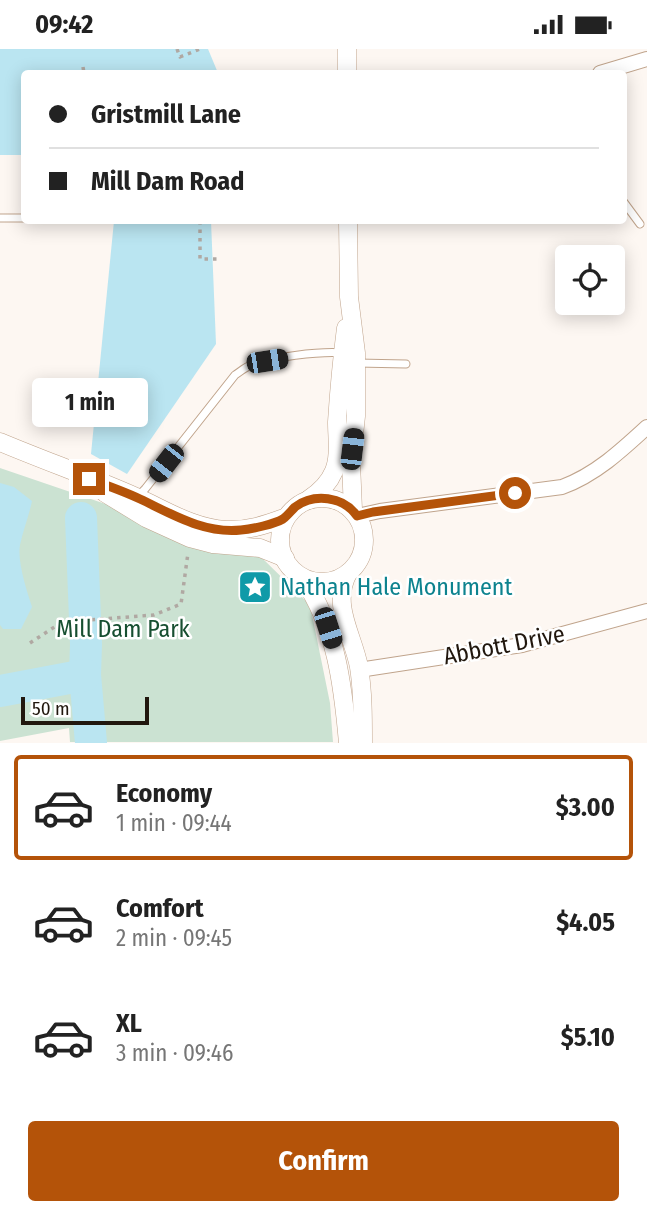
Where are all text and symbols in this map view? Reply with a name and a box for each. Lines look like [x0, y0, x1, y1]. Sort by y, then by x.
text: 09:42 [35, 9, 93, 40]
text: Gristmill Lane [91, 99, 241, 130]
text: Mill Dam Road [91, 166, 244, 197]
map controls [555, 245, 625, 315]
button: locate [555, 245, 625, 315]
car [245, 347, 290, 375]
callout: 1 min [31, 377, 147, 427]
text: 1 min [65, 388, 115, 416]
car [340, 427, 365, 471]
car [145, 440, 188, 486]
route end [73, 463, 105, 495]
route start [499, 477, 531, 509]
place icon: Nathan Hale Monument [236, 568, 274, 606]
place label: Nathan Hale Monument [280, 573, 512, 601]
car [312, 605, 345, 651]
park label: Mill Dam Park [56, 615, 191, 643]
street label: Abbott Drive [441, 620, 567, 670]
scale bar [21, 694, 149, 725]
text: 50 m [32, 697, 70, 720]
icon: car [32, 776, 95, 839]
text: Economy [116, 778, 212, 809]
text: $3.00 [556, 792, 615, 823]
text: 1 min · 09:44 [116, 809, 232, 837]
icon: car [32, 891, 95, 954]
text: Comfort [116, 893, 204, 924]
text: $4.05 [556, 907, 615, 938]
text: 2 min · 09:45 [116, 924, 232, 952]
icon: car [32, 1006, 95, 1069]
text: XL [116, 1008, 142, 1039]
text: $5.10 [561, 1022, 615, 1053]
text: 3 min · 09:46 [116, 1039, 233, 1067]
button: Confirm [28, 1121, 619, 1201]

